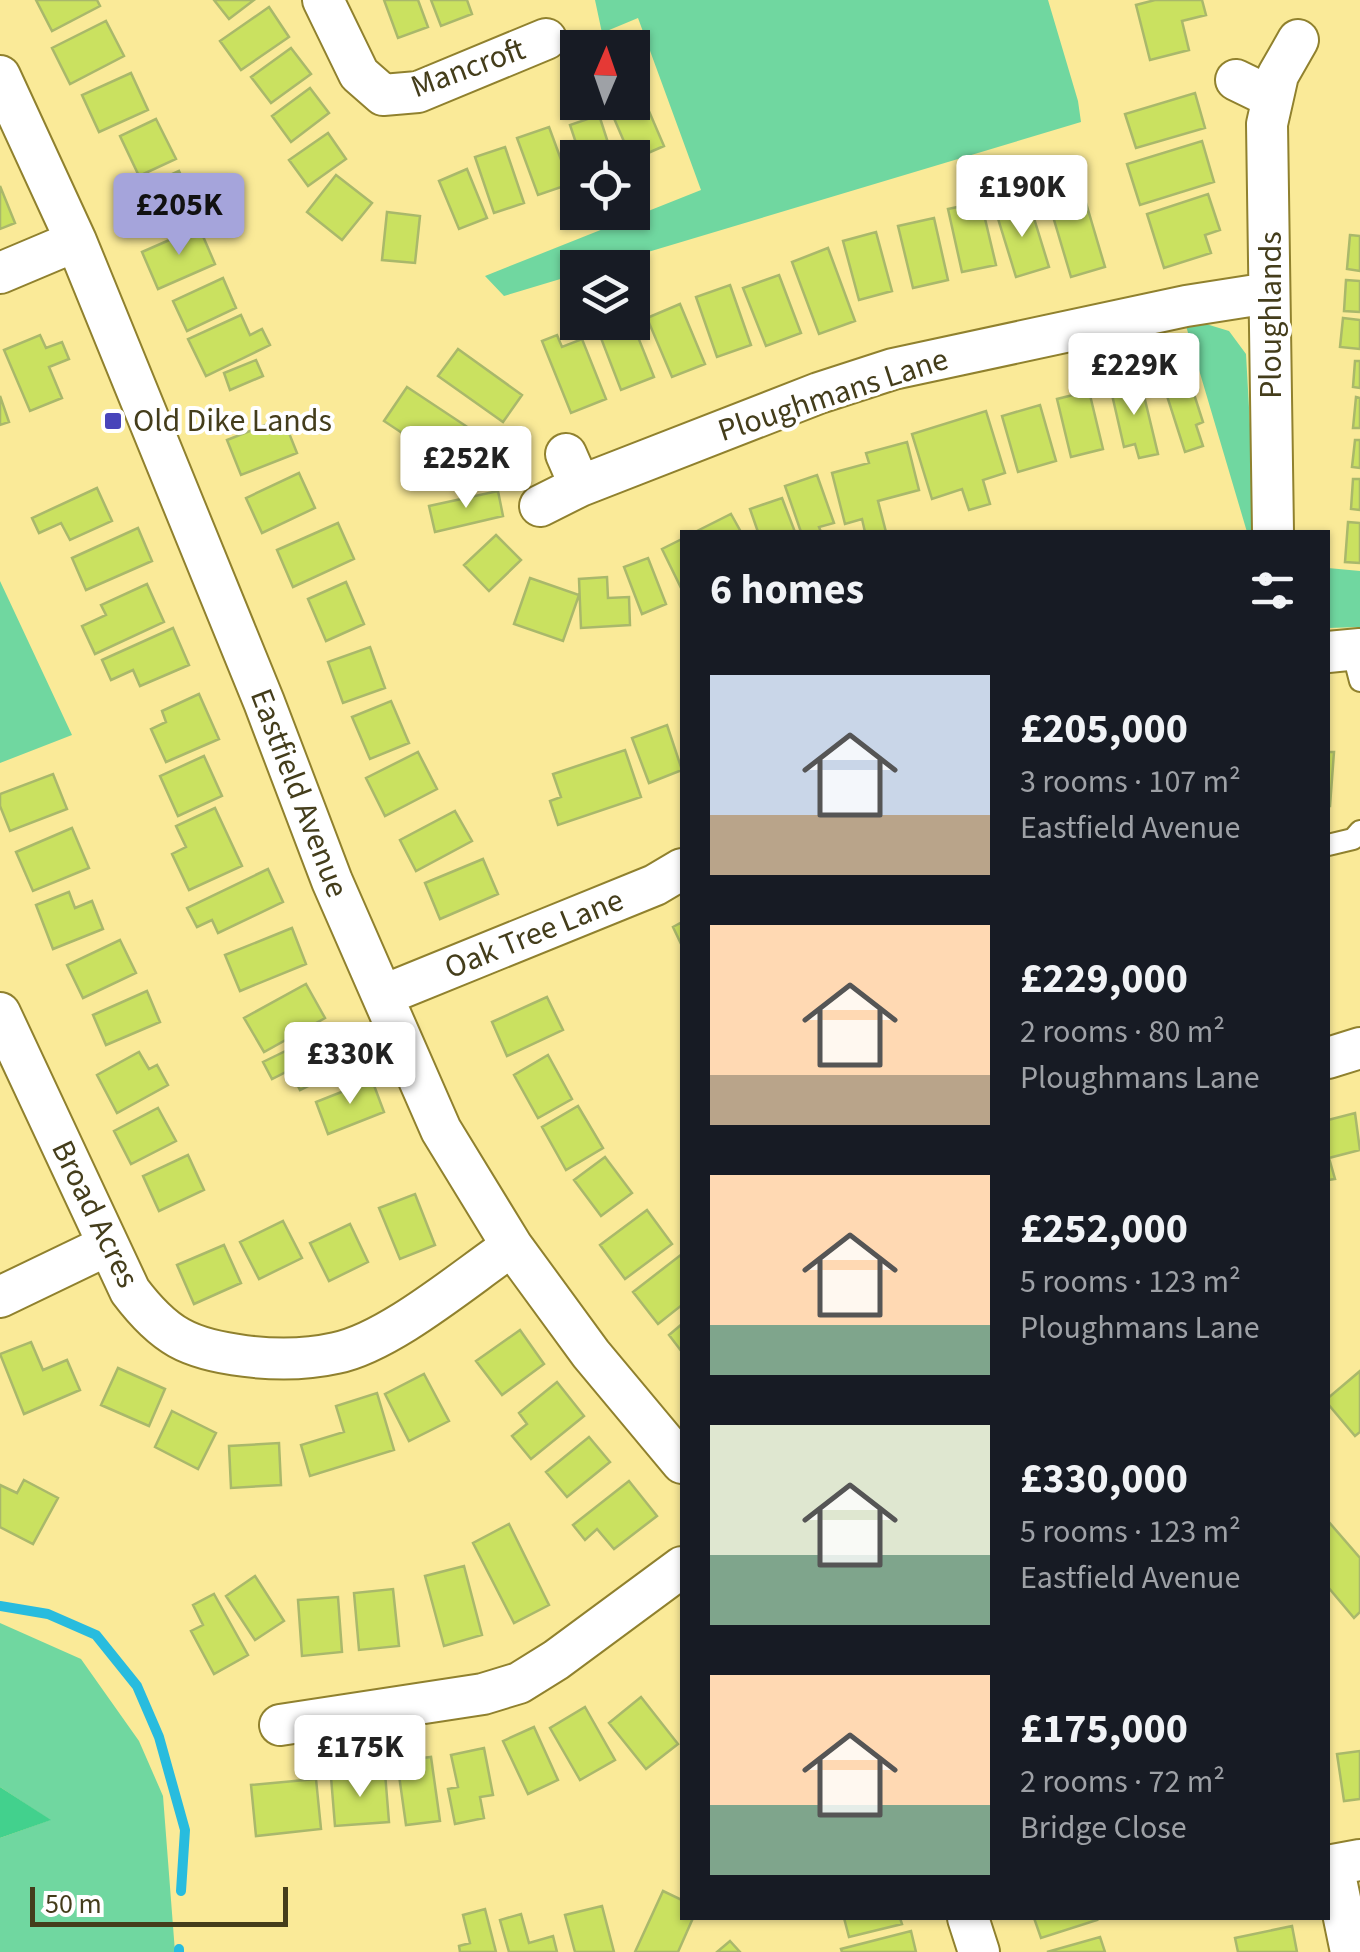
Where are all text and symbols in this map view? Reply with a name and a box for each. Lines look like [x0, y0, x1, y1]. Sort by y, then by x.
street label: Mancroft [404, 26, 532, 110]
north arrow [560, 30, 650, 120]
map controls [560, 30, 650, 340]
button: locate [560, 140, 650, 230]
pin: £190K [952, 155, 1092, 240]
text: £190K [978, 164, 1066, 210]
pin: £205K [109, 173, 249, 258]
text: £205K [135, 182, 223, 228]
street label: Ploughlands [1248, 231, 1294, 399]
button: layers [560, 250, 650, 340]
pin: £229K [1064, 333, 1204, 418]
street label: Ploughmans Lane [712, 336, 954, 454]
text: £229K [1090, 342, 1178, 388]
place label: Old Dike Lands [133, 398, 332, 444]
marker: Old Dike Lands [102, 410, 124, 432]
pin: £252K [396, 426, 536, 511]
text: £252K [422, 435, 510, 481]
text: 6 homes [710, 560, 864, 620]
icon: filters [1245, 563, 1300, 618]
street label: Eastfield Avenue [238, 682, 360, 904]
text: £205,000 [1020, 699, 1188, 759]
icon: home [790, 715, 910, 835]
text: 3 rooms · 107 m² [1020, 759, 1241, 805]
text: Eastfield Avenue [1020, 805, 1240, 851]
street label: Oak Tree Lane [438, 877, 630, 991]
text: £229,000 [1020, 949, 1188, 1009]
icon: home [790, 965, 910, 1085]
text: 2 rooms · 80 m² [1020, 1009, 1225, 1055]
pin: £330K [280, 1022, 420, 1107]
text: £330K [306, 1031, 394, 1077]
text: Ploughmans Lane [1020, 1055, 1260, 1101]
street label: Broad Acres [40, 1133, 150, 1295]
text: £252,000 [1020, 1199, 1188, 1259]
icon: home [790, 1215, 910, 1335]
text: 5 rooms · 123 m² [1020, 1259, 1241, 1305]
text: Ploughmans Lane [1020, 1305, 1260, 1351]
text: £330,000 [1020, 1449, 1188, 1509]
icon: home [790, 1465, 910, 1585]
text: 5 rooms · 123 m² [1020, 1509, 1241, 1555]
text: Eastfield Avenue [1020, 1555, 1240, 1601]
text: £175,000 [1020, 1699, 1188, 1759]
pin: £175K [290, 1715, 430, 1800]
icon: home [790, 1715, 910, 1835]
text: £175K [316, 1724, 404, 1770]
text: 2 rooms · 72 m² [1020, 1759, 1225, 1805]
text: Bridge Close [1020, 1805, 1187, 1851]
scale bar [30, 1882, 288, 1926]
text: 50 m [45, 1884, 102, 1924]

